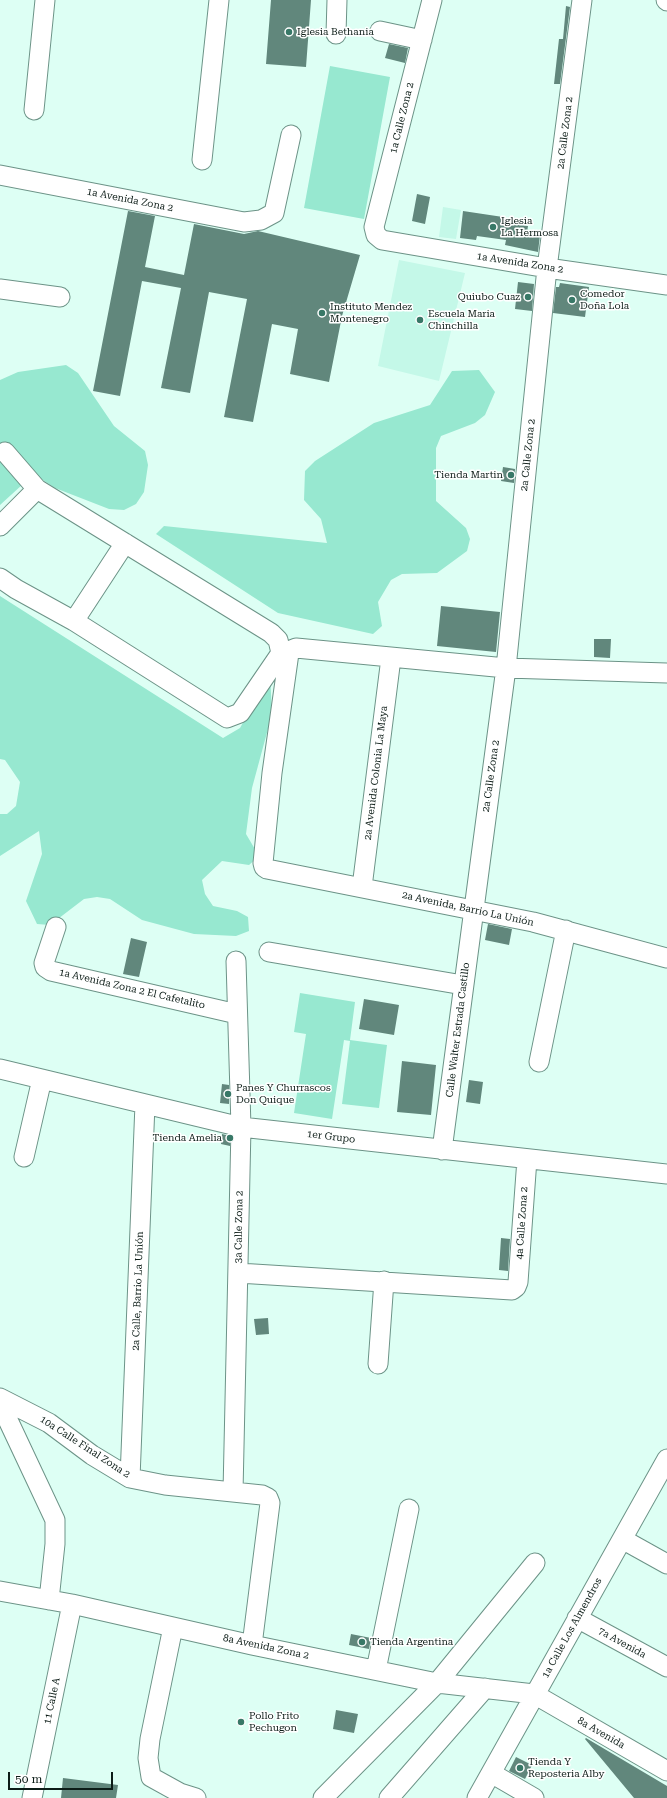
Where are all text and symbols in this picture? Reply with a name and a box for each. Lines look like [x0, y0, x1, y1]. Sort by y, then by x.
place label: Iglesia Bethania [297, 26, 374, 38]
marker: Iglesia Bethania [284, 27, 294, 37]
street label: 1a Calle Zona 2 [387, 81, 417, 155]
street label: 2a Calle Zona 2 [555, 96, 575, 170]
street label: 1a Avenida Zona 2 [86, 186, 174, 214]
place label: Iglesia La Hermosa [501, 215, 558, 238]
marker: Iglesia La Hermosa [488, 222, 498, 232]
street label: 1a Avenida Zona 2 [476, 250, 564, 276]
place label: Comedor Doña Lola [580, 288, 629, 312]
place label: Quiubo Cuaz [458, 291, 520, 303]
marker: Quiubo Cuaz [523, 292, 533, 302]
marker: Comedor Doña Lola [567, 295, 577, 305]
place label: Instituto Mendez Montenegro [330, 301, 412, 324]
marker: Instituto Mendez Montenegro [317, 308, 327, 318]
place label: Escuela Maria Chinchilla [428, 308, 495, 332]
marker: Escuela Maria Chinchilla [415, 315, 425, 325]
street label: 2a Calle Zona 2 [518, 418, 538, 492]
place label: Tienda Martin [434, 469, 503, 481]
marker: Tienda Martin [506, 470, 516, 480]
street label: 2a Avenida Colonia La Maya [362, 705, 390, 841]
street label: 2a Calle Zona 2 [480, 739, 502, 813]
street label: 2a Avenida, Barrio La Unión [401, 889, 535, 929]
street label: Calle Walter Estrada Castillo [444, 962, 472, 1098]
street label: 1a Avenida Zona 2 El Cafetalito [58, 966, 206, 1012]
place label: Panes Y Churrascos Don Quique [236, 1082, 331, 1106]
marker: Panes Y Churrascos Don Quique [223, 1089, 233, 1099]
street label: 1er Grupo [306, 1128, 356, 1146]
place label: Tienda Amelia [153, 1132, 222, 1144]
marker: Tienda Amelia [225, 1133, 235, 1143]
street label: 4a Calle Zona 2 [513, 1186, 531, 1260]
street label: 3a Calle Zona 2 [232, 1191, 246, 1263]
street label: 2a Calle, Barrio La Unión [130, 1231, 146, 1351]
street label: 10a Calle Final Zona 2 [38, 1413, 132, 1481]
street label: 1a Calle Los Almendros [539, 1576, 605, 1680]
street label: 7a Avenida [596, 1625, 648, 1661]
street label: 8a Avenida Zona 2 [222, 1632, 310, 1662]
place label: Tienda Argentina [370, 1636, 453, 1648]
marker: Tienda Argentina [357, 1637, 367, 1647]
street label: 11 Calle A [41, 1677, 63, 1725]
place label: Pollo Frito Pechugon [249, 1710, 299, 1734]
street label: 8a Avenida [575, 1715, 627, 1751]
marker: Pollo Frito Pechugon [236, 1717, 246, 1727]
place label: Tienda Y Reposteria Alby [528, 1756, 604, 1780]
marker: Tienda Y Reposteria Alby [515, 1763, 525, 1773]
scale bar [10, 1764, 115, 1790]
text: 50 m [15, 1772, 42, 1786]

